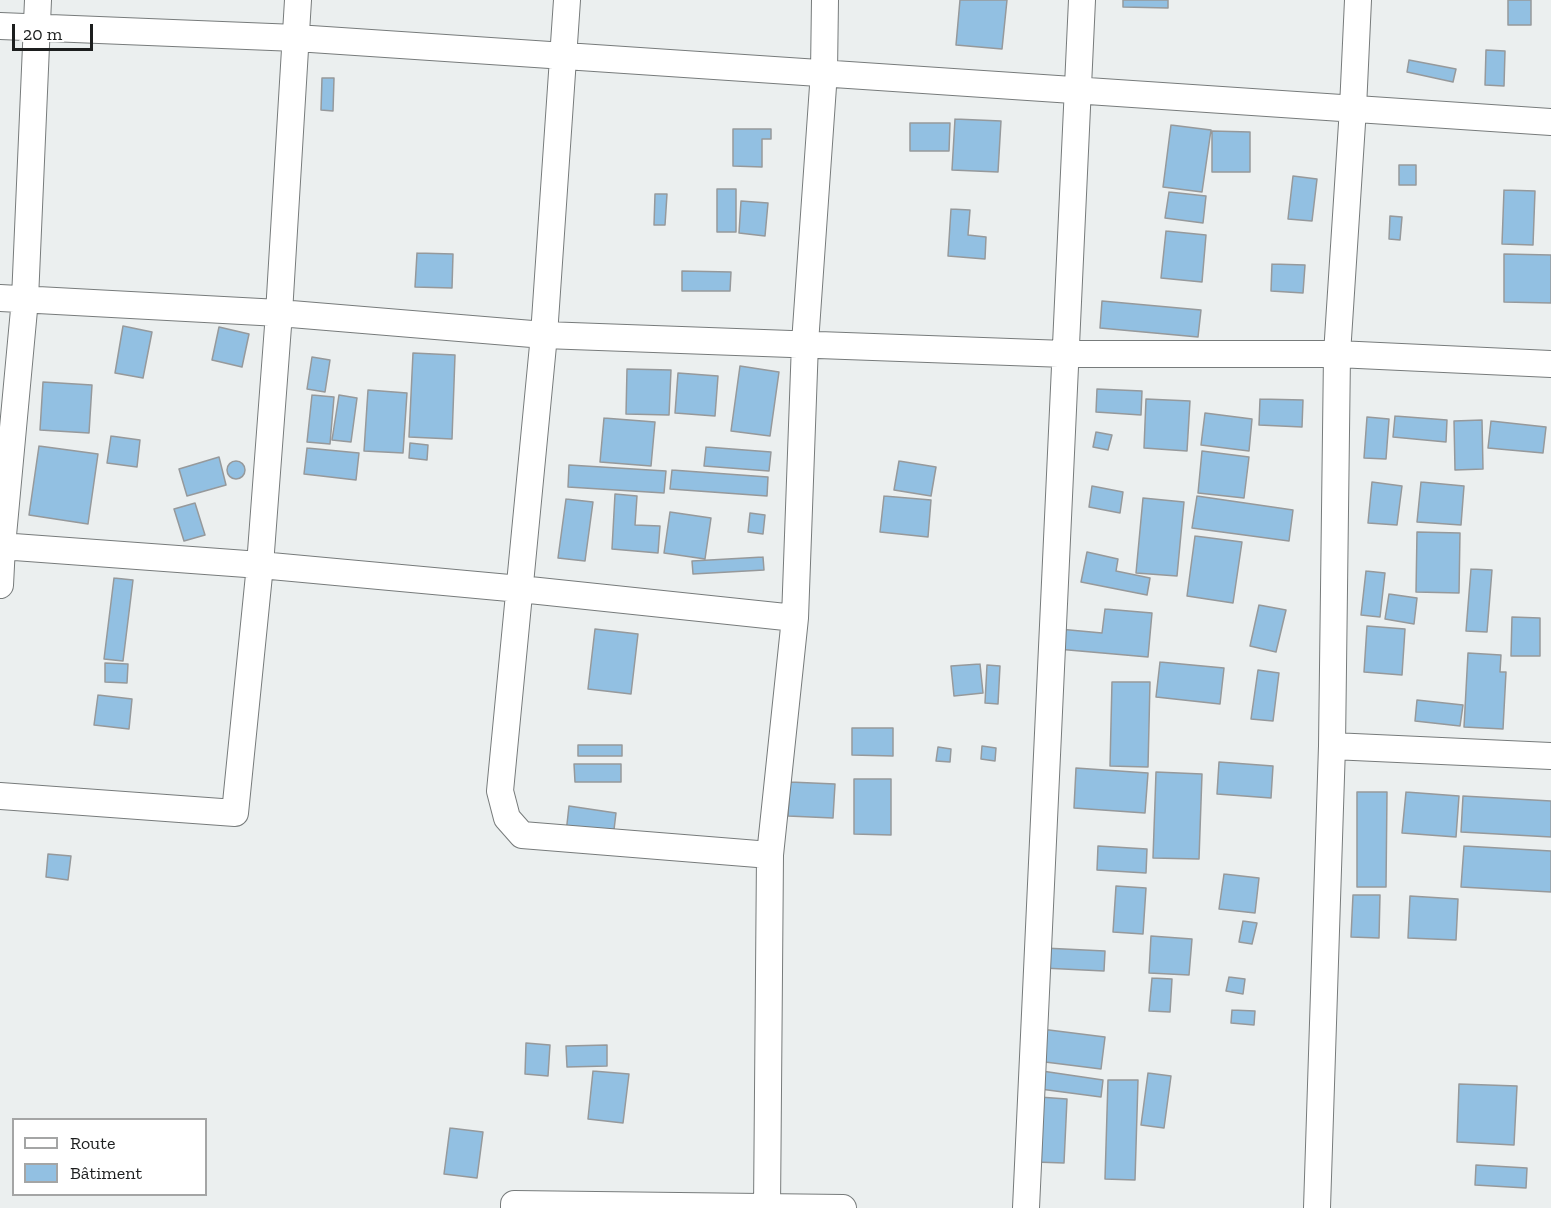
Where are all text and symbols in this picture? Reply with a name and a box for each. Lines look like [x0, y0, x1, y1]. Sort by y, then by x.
scale bar [15, 12, 96, 50]
text: 20 m [23, 23, 62, 45]
legend [12, 1118, 207, 1196]
text: Route [70, 1132, 115, 1154]
text: Bâtiment [70, 1162, 142, 1184]

